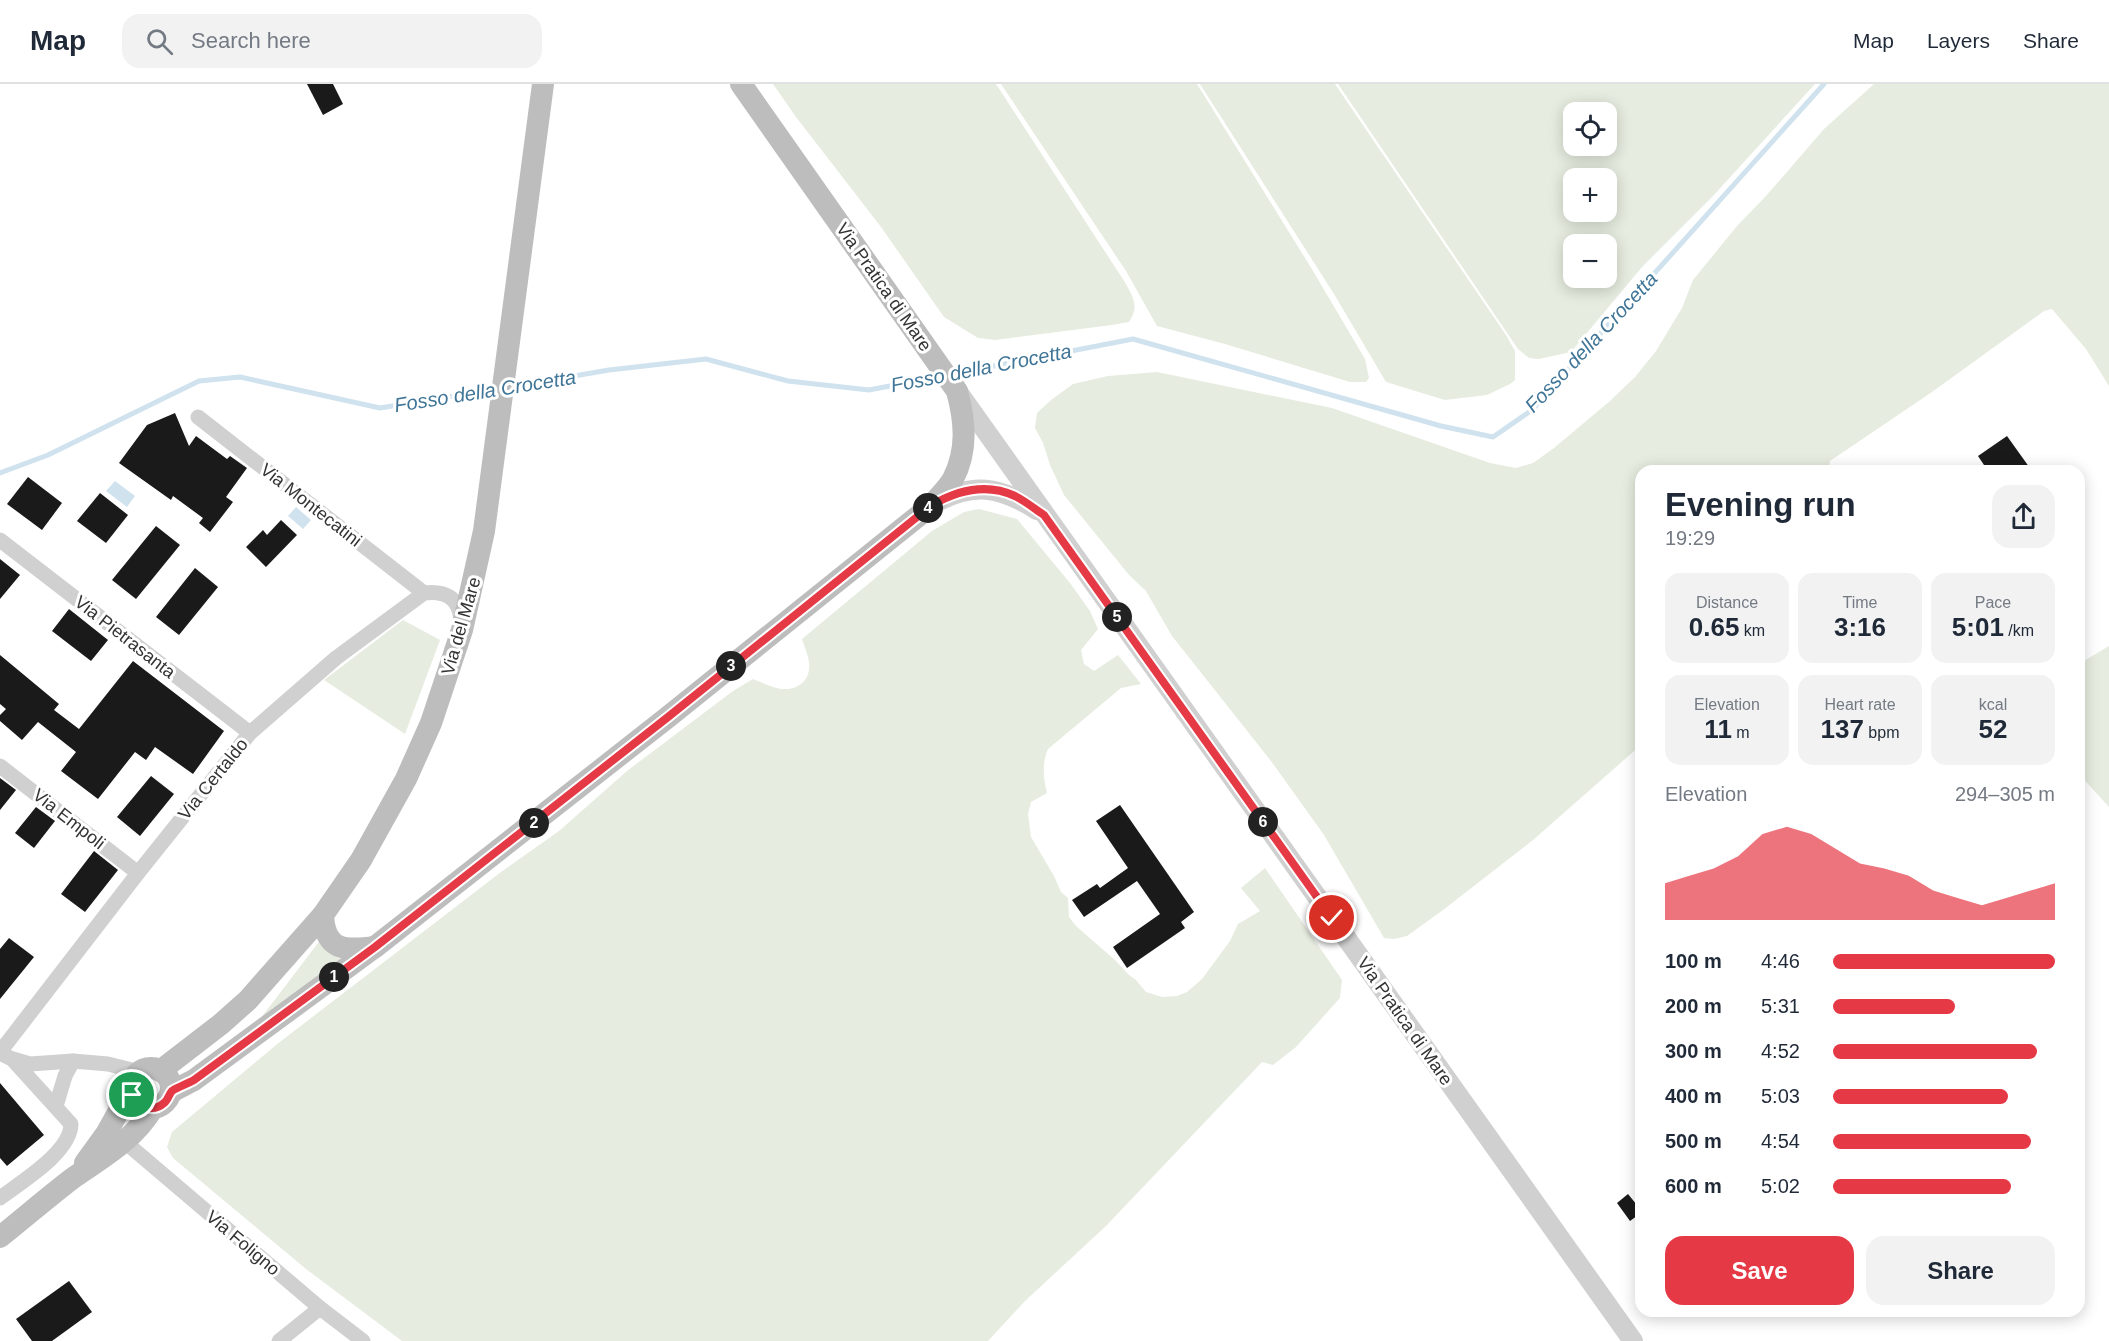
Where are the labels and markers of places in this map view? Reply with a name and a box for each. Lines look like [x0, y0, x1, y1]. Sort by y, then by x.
pin: 4 [913, 493, 943, 523]
pin: 5 [1102, 602, 1132, 632]
pin: 3 [716, 651, 746, 681]
pin: 6 [1248, 807, 1278, 837]
pin: 2 [519, 808, 549, 838]
pin [1306, 892, 1357, 943]
pin: 1 [319, 962, 349, 992]
pin [106, 1069, 157, 1120]

